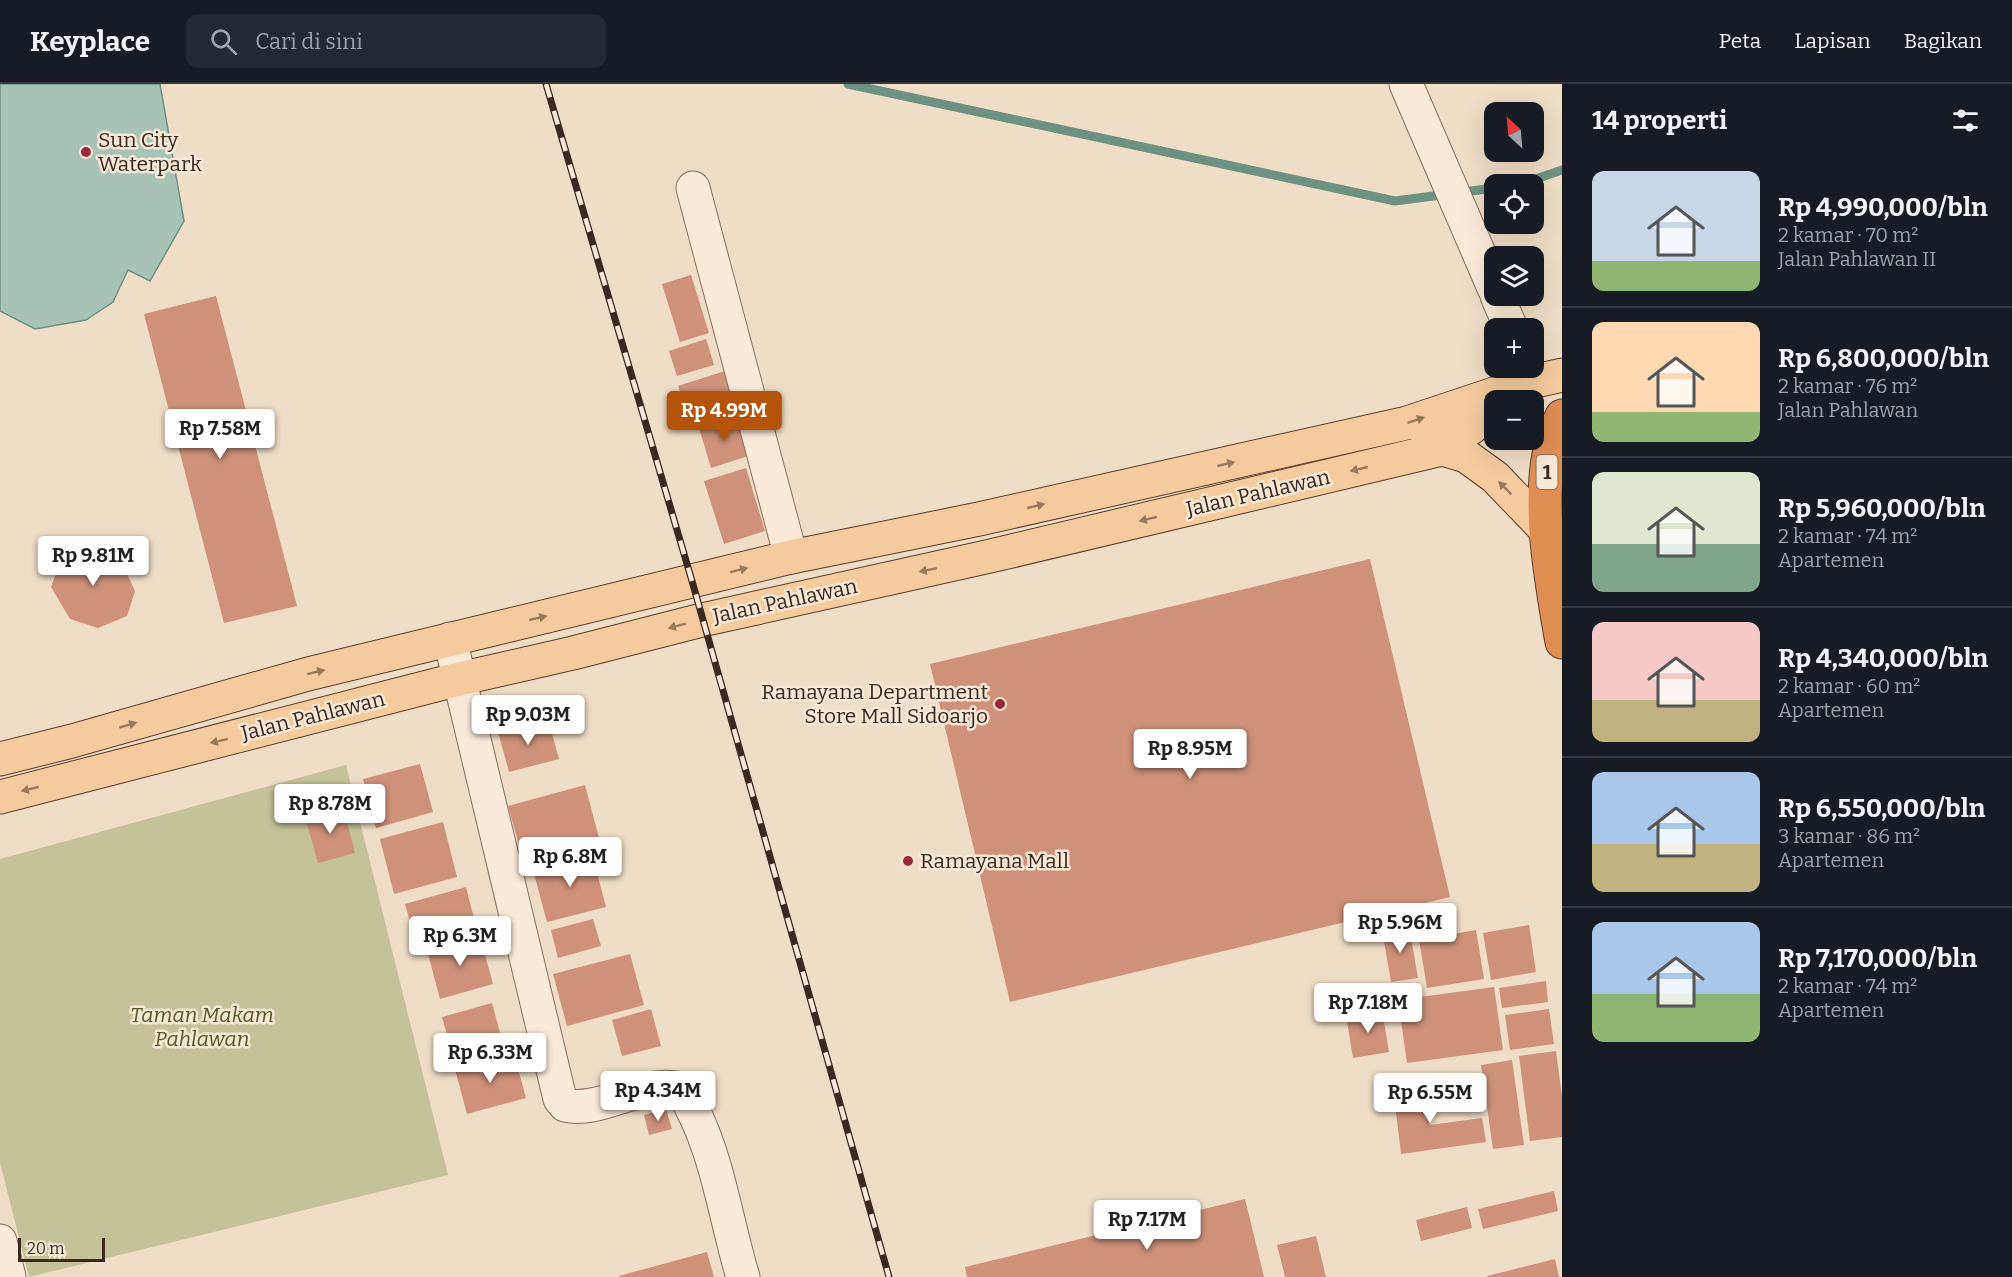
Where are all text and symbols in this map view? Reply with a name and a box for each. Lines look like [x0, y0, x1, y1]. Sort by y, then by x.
search box [186, 14, 606, 68]
text: Keyplace [30, 25, 150, 58]
icon: search [207, 25, 240, 58]
text: Cari di sini [255, 28, 363, 55]
text: Peta [1719, 28, 1761, 54]
text: Lapisan [1794, 28, 1871, 54]
text: Bagikan [1904, 28, 1982, 54]
north arrow [1484, 102, 1544, 162]
map controls [1484, 102, 1544, 450]
icon: filters [1949, 104, 1982, 137]
text: 14 properti [1592, 105, 1727, 136]
place label: Sun City Waterpark [98, 127, 202, 177]
marker: Sun City Waterpark [79, 145, 93, 159]
button: locate [1484, 174, 1544, 234]
text: Rp 4,990,000/bln [1778, 192, 1988, 223]
icon: home [1640, 195, 1712, 267]
text: 2 kamar · 70 m² [1778, 223, 1918, 247]
button: layers [1484, 246, 1544, 306]
text: Jalan Pahlawan II [1778, 247, 1936, 271]
button: + [1484, 318, 1544, 378]
text: Rp 6,800,000/bln [1778, 343, 1989, 374]
icon: home [1640, 346, 1712, 418]
text: 2 kamar · 76 m² [1778, 374, 1917, 398]
button: − [1484, 390, 1544, 450]
pin: Rp 4.99M [662, 391, 786, 442]
text: Rp 4.99M [681, 398, 767, 422]
text: Jalan Pahlawan [1778, 398, 1918, 422]
pin: Rp 7.58M [158, 409, 282, 460]
one-way arrow [1407, 415, 1425, 424]
text: Rp 7.58M [179, 416, 261, 440]
road number: 1 [1536, 455, 1558, 489]
one-way arrow [1217, 458, 1235, 468]
street label: Jalan Pahlawan [1182, 464, 1333, 522]
one-way arrow [1349, 465, 1368, 475]
one-way arrow [1499, 481, 1513, 495]
text: Rp 5,960,000/bln [1778, 493, 1986, 524]
icon: home [1640, 496, 1712, 568]
one-way arrow [1027, 501, 1046, 510]
one-way arrow [1139, 514, 1158, 524]
text: 2 kamar · 74 m² [1778, 524, 1917, 548]
pin: Rp 9.81M [31, 536, 155, 587]
text: Rp 9.81M [52, 543, 134, 567]
text: Apartemen [1778, 548, 1884, 572]
one-way arrow [730, 564, 748, 574]
one-way arrow [919, 565, 938, 575]
street label: Jalan Pahlawan [709, 573, 860, 629]
one-way arrow [529, 613, 547, 623]
one-way arrow [668, 622, 686, 632]
text: Rp 4,340,000/bln [1778, 643, 1988, 674]
icon: home [1640, 646, 1712, 718]
one-way arrow [306, 667, 325, 677]
text: 2 kamar · 60 m² [1778, 674, 1920, 698]
place label: Ramayana Department Store Mall Sidoarjo [761, 679, 988, 729]
street label: Jalan Pahlawan [237, 686, 388, 747]
pin: Rp 9.03M [466, 695, 590, 746]
marker: Ramayana Department Store Mall Sidoarjo [993, 697, 1007, 711]
text: Apartemen [1778, 698, 1884, 722]
text: Rp 9.03M [486, 702, 570, 726]
one-way arrow [119, 720, 137, 730]
pin: Rp 8.95M [1128, 729, 1252, 780]
one-way arrow [210, 736, 228, 746]
text: Rp 8.95M [1148, 736, 1232, 760]
pin: Rp 8.78M [268, 784, 392, 835]
one-way arrow [21, 785, 39, 795]
text: Rp 8.78M [288, 791, 372, 815]
text: Rp 6,550,000/bln [1778, 793, 1985, 824]
icon: home [1640, 796, 1712, 868]
text: 3 kamar · 86 m² [1778, 824, 1920, 848]
pin: Rp 6.8M [515, 837, 625, 888]
text: Rp 6.8M [533, 844, 607, 868]
place label: Ramayana Mall [920, 848, 1069, 874]
text: Apartemen [1778, 848, 1884, 872]
marker: Ramayana Mall [901, 854, 915, 868]
pin: Rp 5.96M [1338, 903, 1462, 954]
text: Rp 5.96M [1358, 910, 1442, 934]
pin: Rp 6.3M [405, 916, 515, 967]
text: Rp 6.3M [423, 923, 497, 947]
text: Rp 7,170,000/bln [1778, 943, 1977, 974]
icon: home [1640, 946, 1712, 1018]
text: 2 kamar · 74 m² [1778, 974, 1917, 998]
pin: Rp 7.18M [1306, 983, 1430, 1034]
text: Rp 7.18M [1328, 990, 1408, 1014]
text: Apartemen [1778, 998, 1884, 1022]
park label: Taman Makam Pahlawan [130, 1002, 274, 1052]
pin: Rp 6.33M [428, 1033, 552, 1084]
text: Rp 6.33M [447, 1040, 533, 1064]
pin: Rp 4.34M [596, 1071, 720, 1122]
pin: Rp 6.55M [1368, 1073, 1492, 1124]
text: Rp 4.34M [615, 1078, 701, 1102]
text: Rp 6.55M [1388, 1080, 1472, 1104]
pin: Rp 7.17M [1085, 1200, 1209, 1251]
text: Rp 7.17M [1108, 1207, 1186, 1231]
scale bar [18, 1235, 105, 1262]
text: 20 m [27, 1239, 64, 1258]

